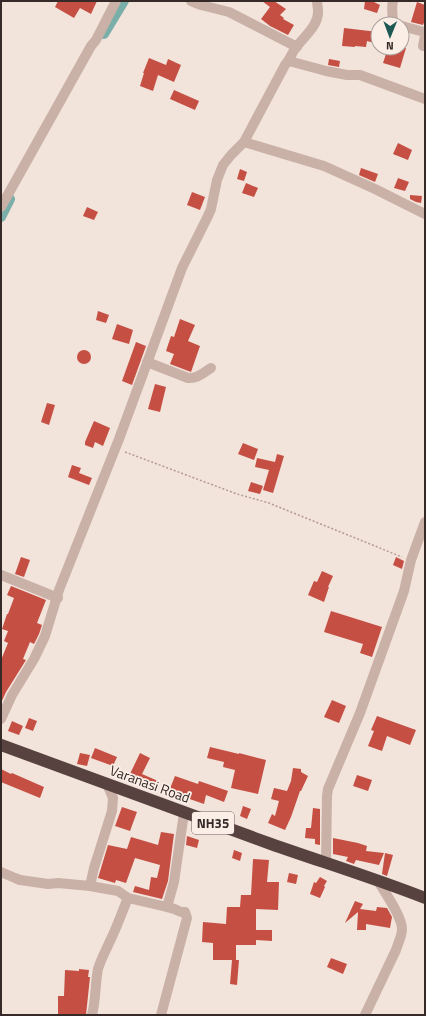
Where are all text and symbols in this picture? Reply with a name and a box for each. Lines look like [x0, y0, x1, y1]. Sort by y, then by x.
north arrow [370, 16, 410, 56]
text: N [386, 38, 394, 54]
street label: Varanasi Road [107, 759, 193, 808]
road number: NH35 [192, 812, 234, 834]

